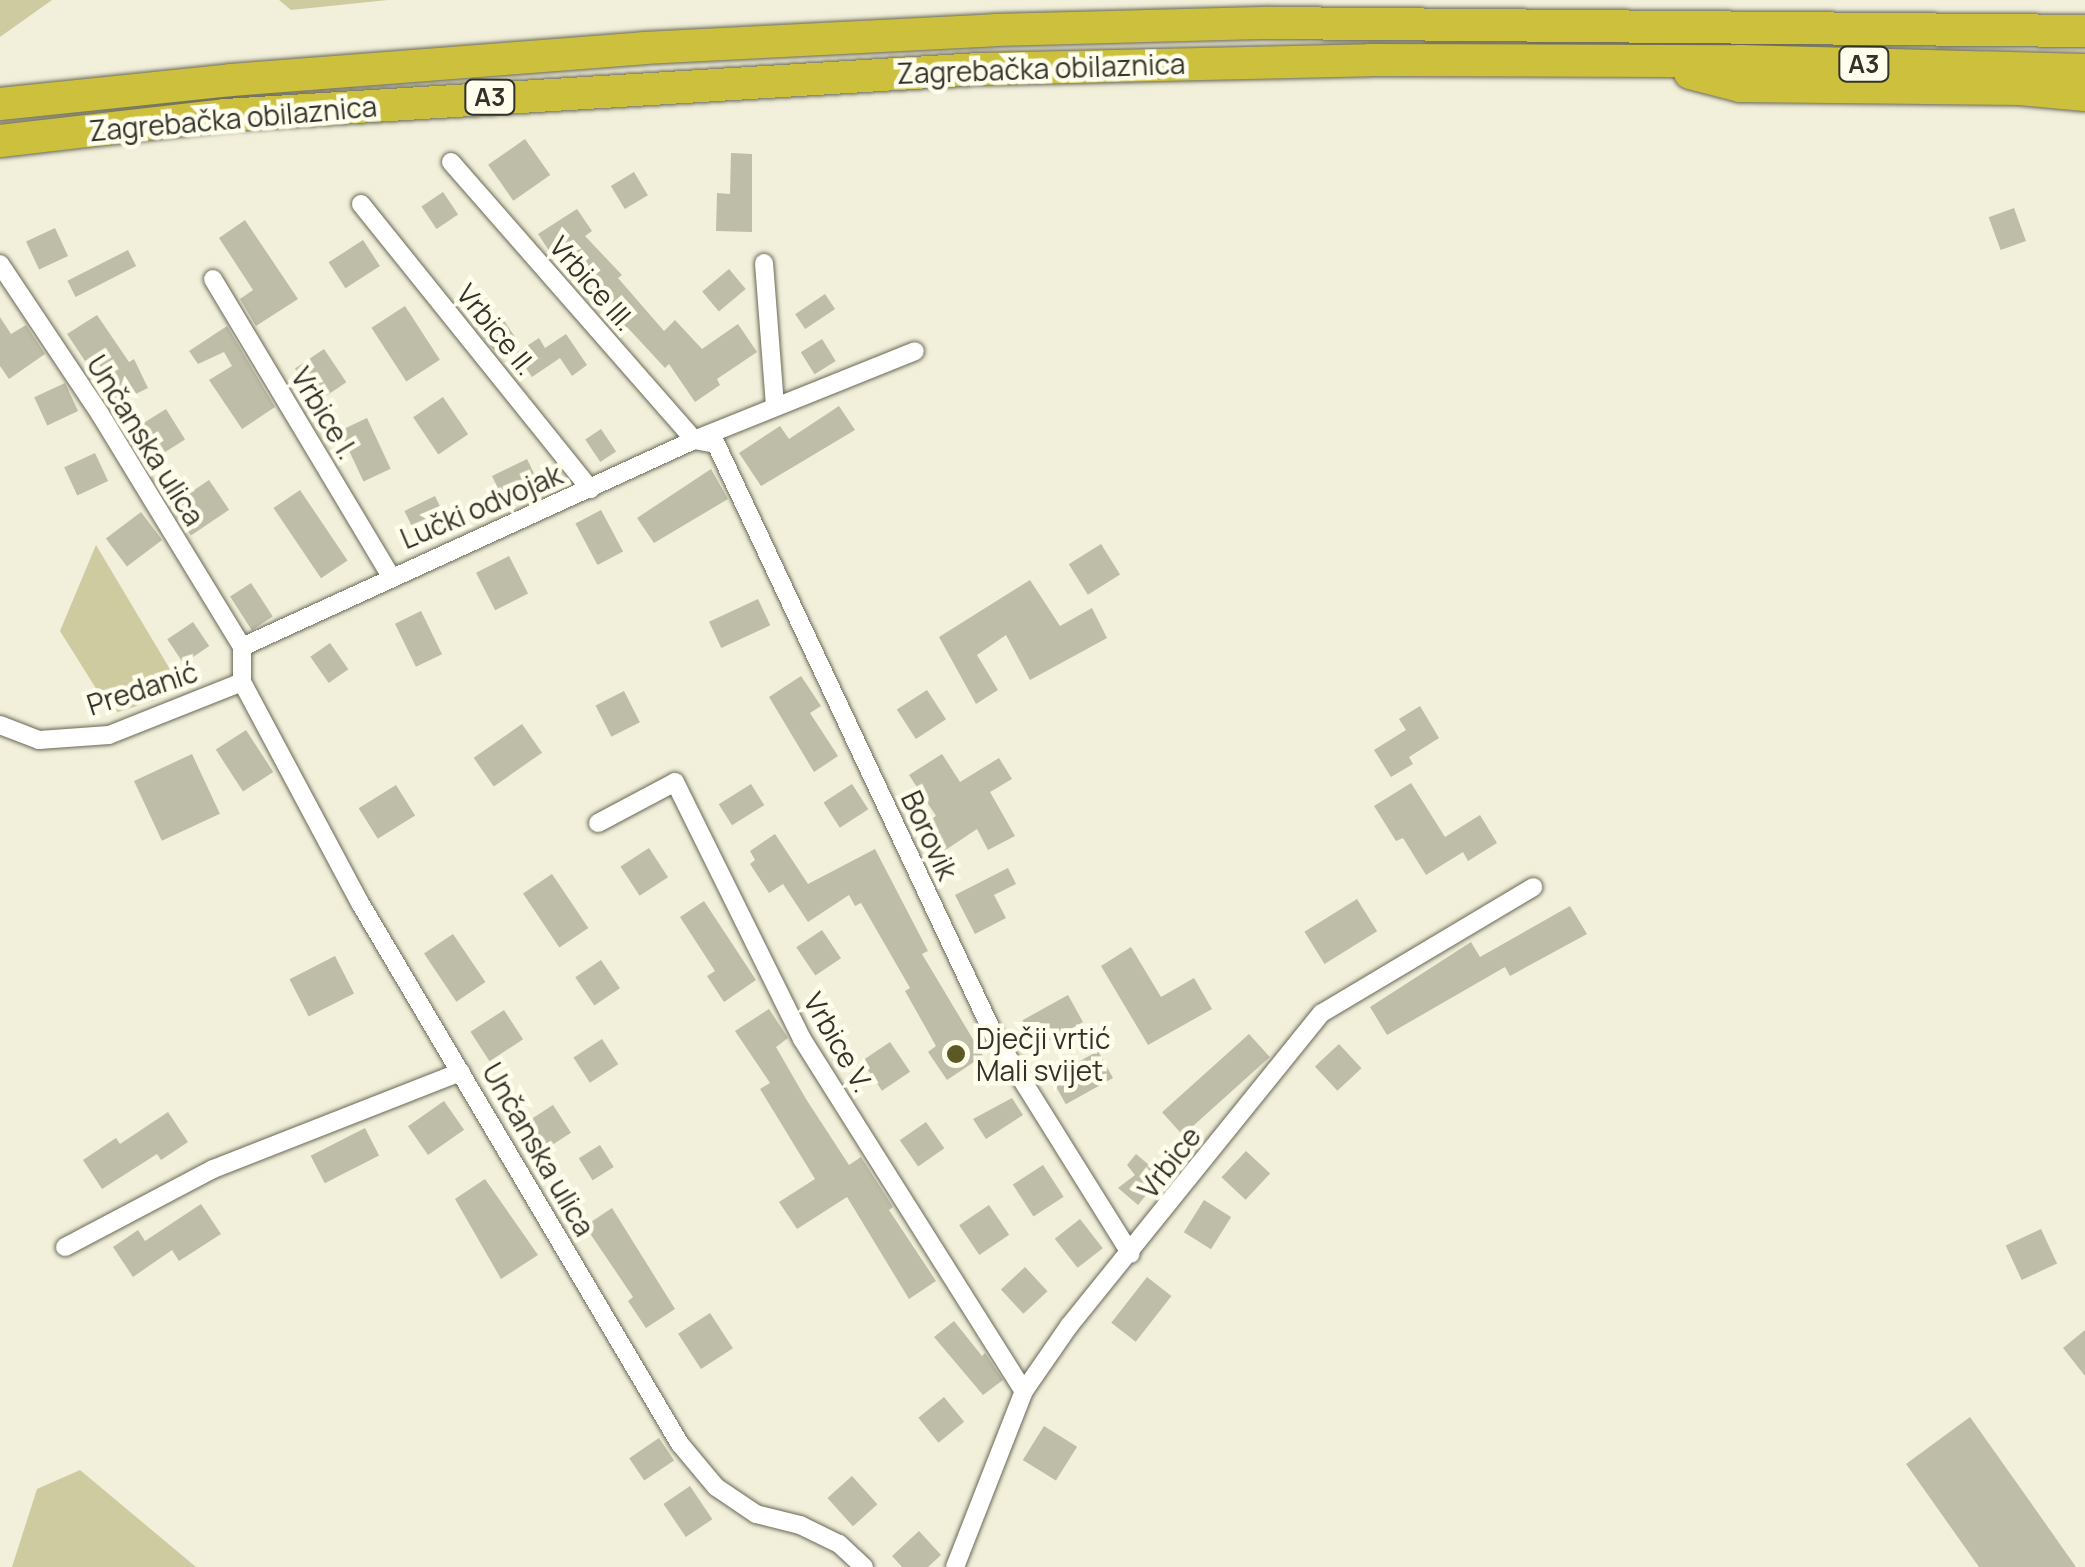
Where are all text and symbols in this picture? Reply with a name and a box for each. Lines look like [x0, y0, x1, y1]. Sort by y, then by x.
road number: A3 [1836, 44, 1892, 84]
street label: Zagrebačka obilaznica [896, 46, 1186, 90]
road number: A3 [462, 77, 518, 117]
street label: Zagrebačka obilaznica [88, 89, 378, 147]
street label: Vrbice III. [543, 229, 643, 337]
street label: Vrbice II. [450, 277, 544, 381]
street label: Unčanska ulica [80, 349, 212, 531]
street label: Vrbice I. [285, 361, 365, 465]
street label: Lučki odvojak [395, 457, 567, 555]
street label: Predanić [83, 654, 201, 722]
street label: Borovik [895, 785, 965, 885]
street label: Vrbice V. [797, 986, 881, 1098]
place label: Dječji vrtić Mali svijet [976, 1021, 1110, 1087]
marker: Dječji vrtić Mali svijet [945, 1043, 967, 1065]
street label: Unčanska ulica [476, 1057, 602, 1241]
street label: Vrbice [1131, 1120, 1207, 1204]

